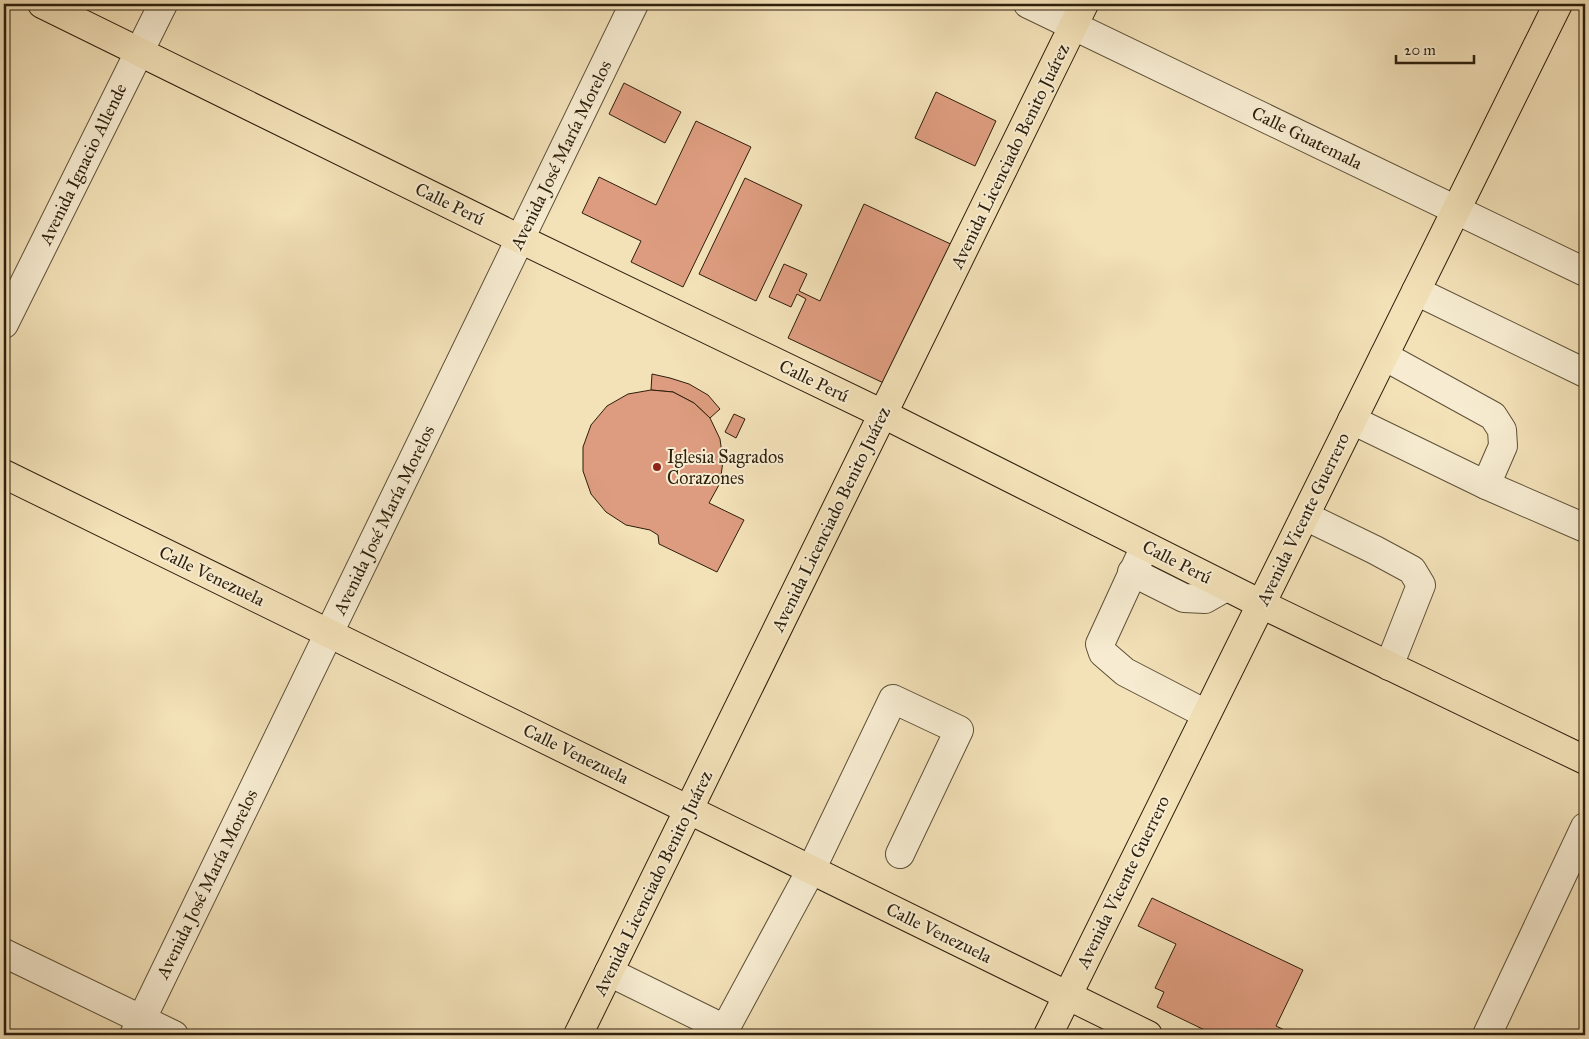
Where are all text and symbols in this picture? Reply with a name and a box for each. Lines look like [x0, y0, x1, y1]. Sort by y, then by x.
scale bar [1396, 32, 1474, 64]
street label: Avenida Licenciado Benito Juárez [945, 40, 1075, 273]
text: 20 m [1404, 41, 1436, 59]
street label: Avenida José María Morelos [505, 57, 617, 255]
street label: Avenida Ignacio Allende [34, 80, 133, 250]
street label: Calle Guatemala [1248, 102, 1366, 174]
street label: Calle Perú [412, 178, 489, 230]
street label: Calle Perú [776, 355, 853, 407]
street label: Avenida Licenciado Benito Juárez [766, 403, 896, 636]
street label: Avenida José María Morelos [328, 422, 440, 620]
street label: Avenida Vicente Guerrero [1251, 429, 1354, 610]
place label: Iglesia Sagrados Corazones [667, 446, 784, 489]
marker: Iglesia Sagrados Corazones [651, 461, 663, 473]
street label: Calle Perú [1139, 535, 1216, 589]
street label: Calle Venezuela [156, 541, 269, 611]
street label: Calle Venezuela [520, 719, 633, 789]
street label: Avenida Licenciado Benito Juárez [588, 767, 718, 1000]
street label: Avenida José María Morelos [151, 786, 263, 984]
street label: Avenida Vicente Guerrero [1071, 792, 1174, 973]
street label: Calle Venezuela [883, 898, 996, 968]

